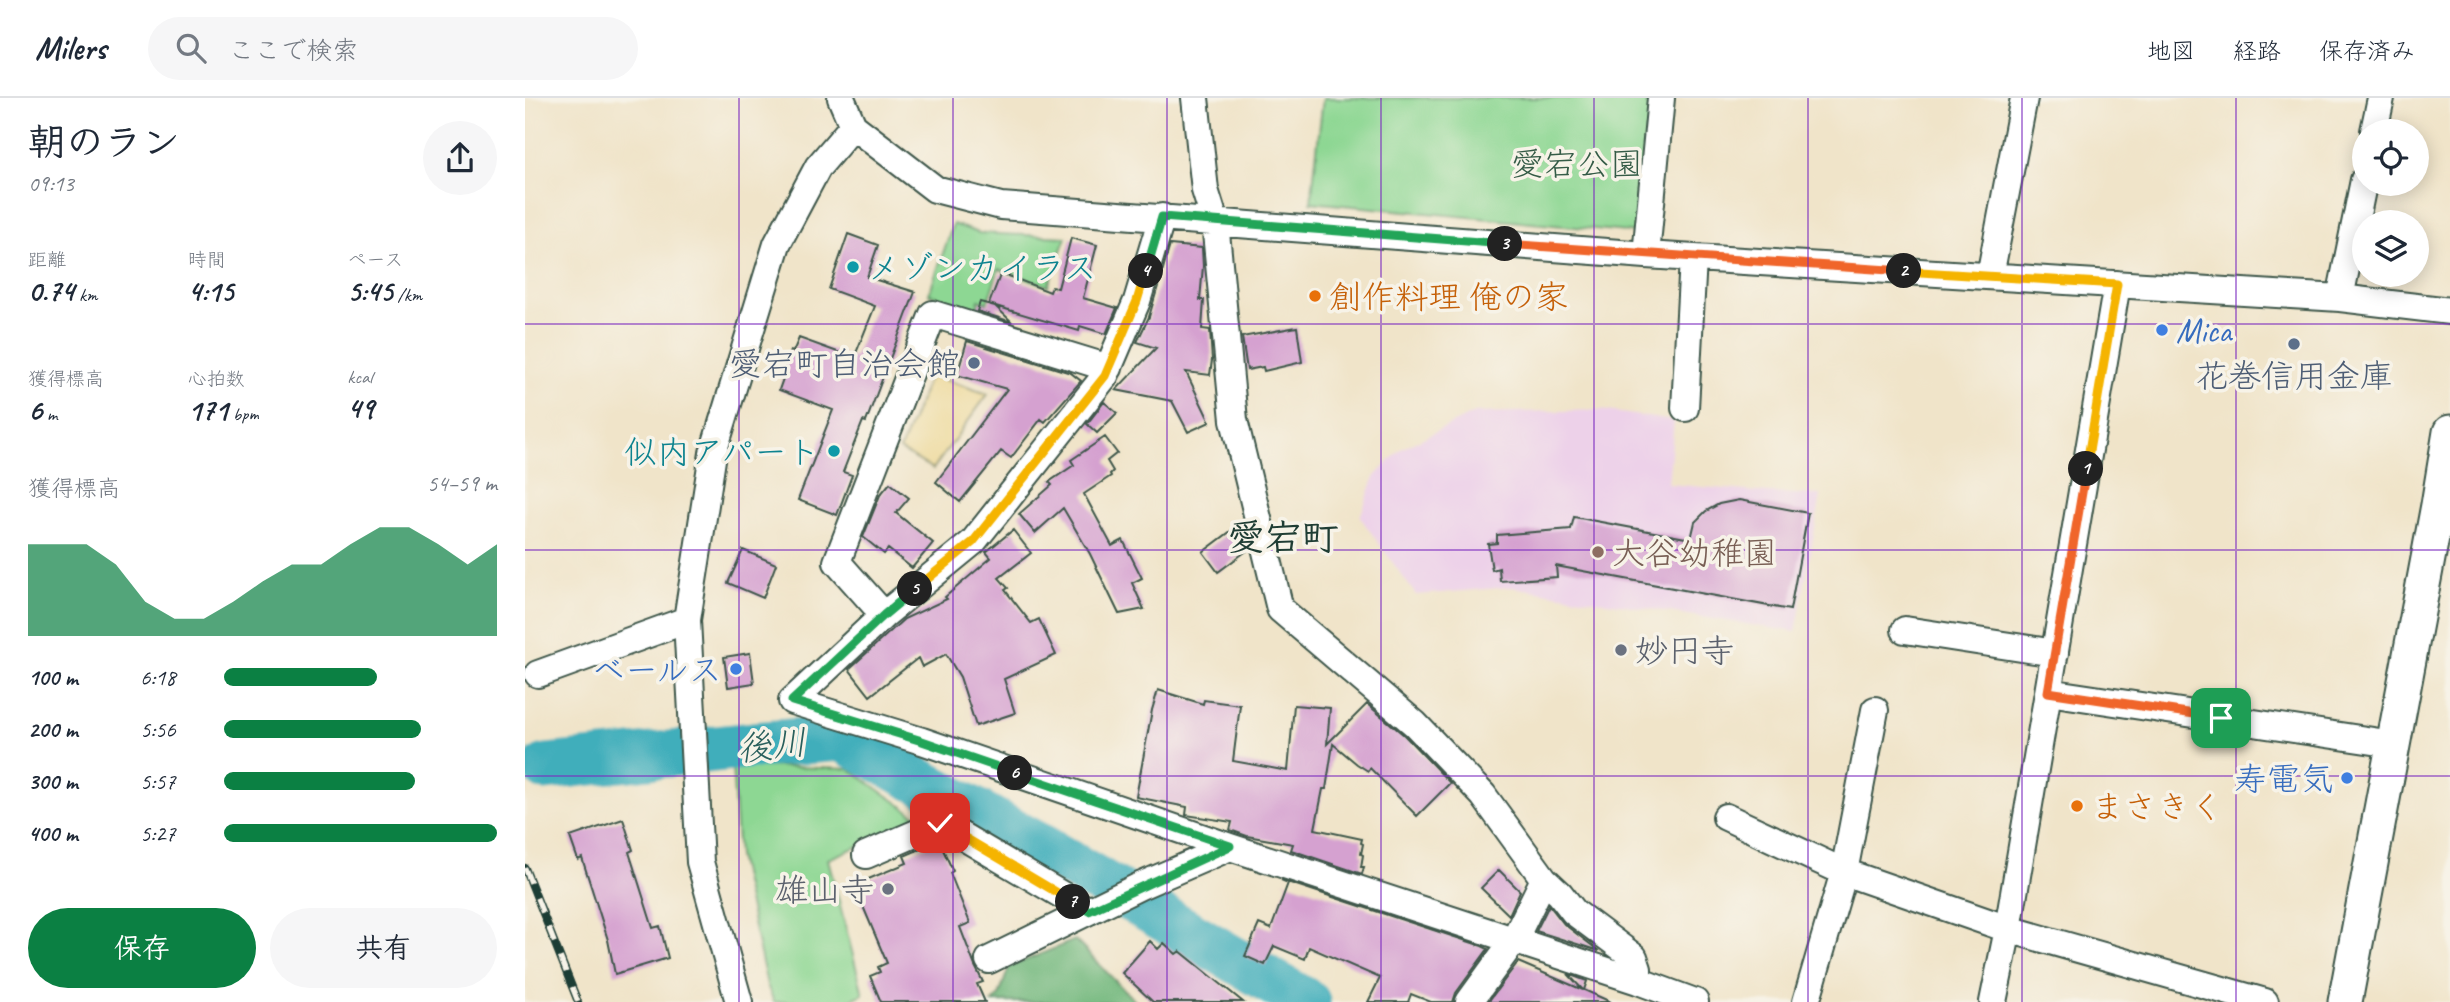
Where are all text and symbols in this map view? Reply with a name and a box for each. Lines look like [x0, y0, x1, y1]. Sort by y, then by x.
search box [148, 17, 638, 80]
text: Milers [35, 27, 106, 69]
icon: search [172, 29, 210, 67]
text: ここで検索 [228, 34, 358, 67]
text: 地図 [2147, 36, 2195, 66]
text: 経路 [2233, 36, 2281, 66]
text: 保存済み [2319, 36, 2415, 66]
text: 朝のラン [28, 119, 180, 166]
map controls [2352, 119, 2429, 287]
button: locate [2352, 119, 2429, 196]
button: share [423, 121, 497, 195]
park label: 愛宕公園 [1511, 143, 1643, 185]
text: 09:13 [28, 169, 74, 198]
button: layers [2352, 210, 2429, 287]
pin: 3 [1487, 226, 1523, 262]
text: 3 [1500, 231, 1509, 255]
place label: メゾンカイラス [867, 247, 1097, 289]
text: 距離 [28, 248, 66, 272]
text: 時間 [188, 248, 226, 272]
text: ペース [347, 248, 403, 272]
pin: 4 [1129, 254, 1163, 288]
pin: 2 [1887, 254, 1921, 288]
text: 4 [1141, 258, 1150, 282]
text: 2 [1899, 258, 1908, 282]
marker: メゾンカイラス [845, 259, 861, 275]
text: 0.74 [28, 272, 74, 310]
text: 4:15 [188, 272, 234, 310]
text: 5:45 [347, 272, 393, 310]
place label: 創作料理 俺の家 [1329, 276, 1568, 318]
text: km [74, 283, 98, 307]
text: /km [393, 283, 422, 307]
marker: 創作料理 俺の家 [1307, 288, 1323, 304]
place label: Mica [2176, 310, 2233, 352]
marker: Mica [2154, 322, 2170, 338]
marker: 花巻信用金庫 [2286, 336, 2302, 352]
place label: 愛宕町自治会館 [729, 343, 960, 385]
marker: 愛宕町自治会館 [966, 355, 982, 371]
place label: 花巻信用金庫 [2195, 355, 2393, 397]
text: kcal [347, 365, 372, 389]
text: 獲得標高 [28, 367, 104, 391]
text: 心拍数 [188, 367, 245, 391]
text: 49 [347, 389, 374, 427]
text: 6 [28, 391, 42, 429]
text: 171 [188, 391, 228, 429]
text: m [42, 402, 57, 426]
text: bpm [228, 402, 259, 426]
place label: 似内アパート [624, 431, 820, 473]
marker: 似内アパート [826, 443, 842, 459]
pin: 1 [2069, 452, 2103, 486]
text: 1 [2081, 456, 2090, 480]
text: 54–59 m [427, 469, 497, 498]
text: 獲得標高 [28, 474, 120, 503]
district label: 愛宕町 [1228, 514, 1339, 561]
place label: 大谷幼稚園 [1612, 532, 1777, 574]
marker: 大谷幼稚園 [1590, 544, 1606, 560]
pin: 5 [897, 572, 933, 606]
text: 5 [910, 576, 919, 600]
place label: 妙円寺 [1635, 630, 1734, 672]
marker: 妙円寺 [1613, 642, 1629, 658]
place label: ベールス [592, 649, 722, 691]
marker: ベールス [728, 661, 744, 677]
text: 100 m [28, 663, 78, 692]
text: 6:18 [140, 663, 176, 692]
pin [2191, 688, 2251, 748]
icon: arrive [2202, 699, 2240, 737]
text: 200 m [28, 715, 78, 744]
text: 5:56 [140, 715, 176, 744]
water label: 後川 [735, 719, 809, 772]
pin: 6 [997, 756, 1033, 790]
place label: 寿電気 [2234, 758, 2333, 800]
text: 6 [1010, 760, 1019, 784]
text: 300 m [28, 767, 78, 796]
text: 5:57 [140, 767, 176, 796]
marker: 寿電気 [2339, 770, 2355, 786]
place label: まさきく [2091, 786, 2223, 828]
pin [910, 793, 970, 853]
marker: まさきく [2069, 798, 2085, 814]
icon: check [921, 804, 959, 842]
text: 400 m [28, 819, 78, 848]
text: 5:27 [140, 819, 176, 848]
place label: 雄山寺 [775, 869, 874, 911]
marker: 雄山寺 [880, 881, 896, 897]
pin: 7 [1055, 884, 1091, 920]
text: 7 [1068, 889, 1077, 913]
button: 保存 [28, 908, 256, 988]
button: 共有 [270, 908, 497, 988]

